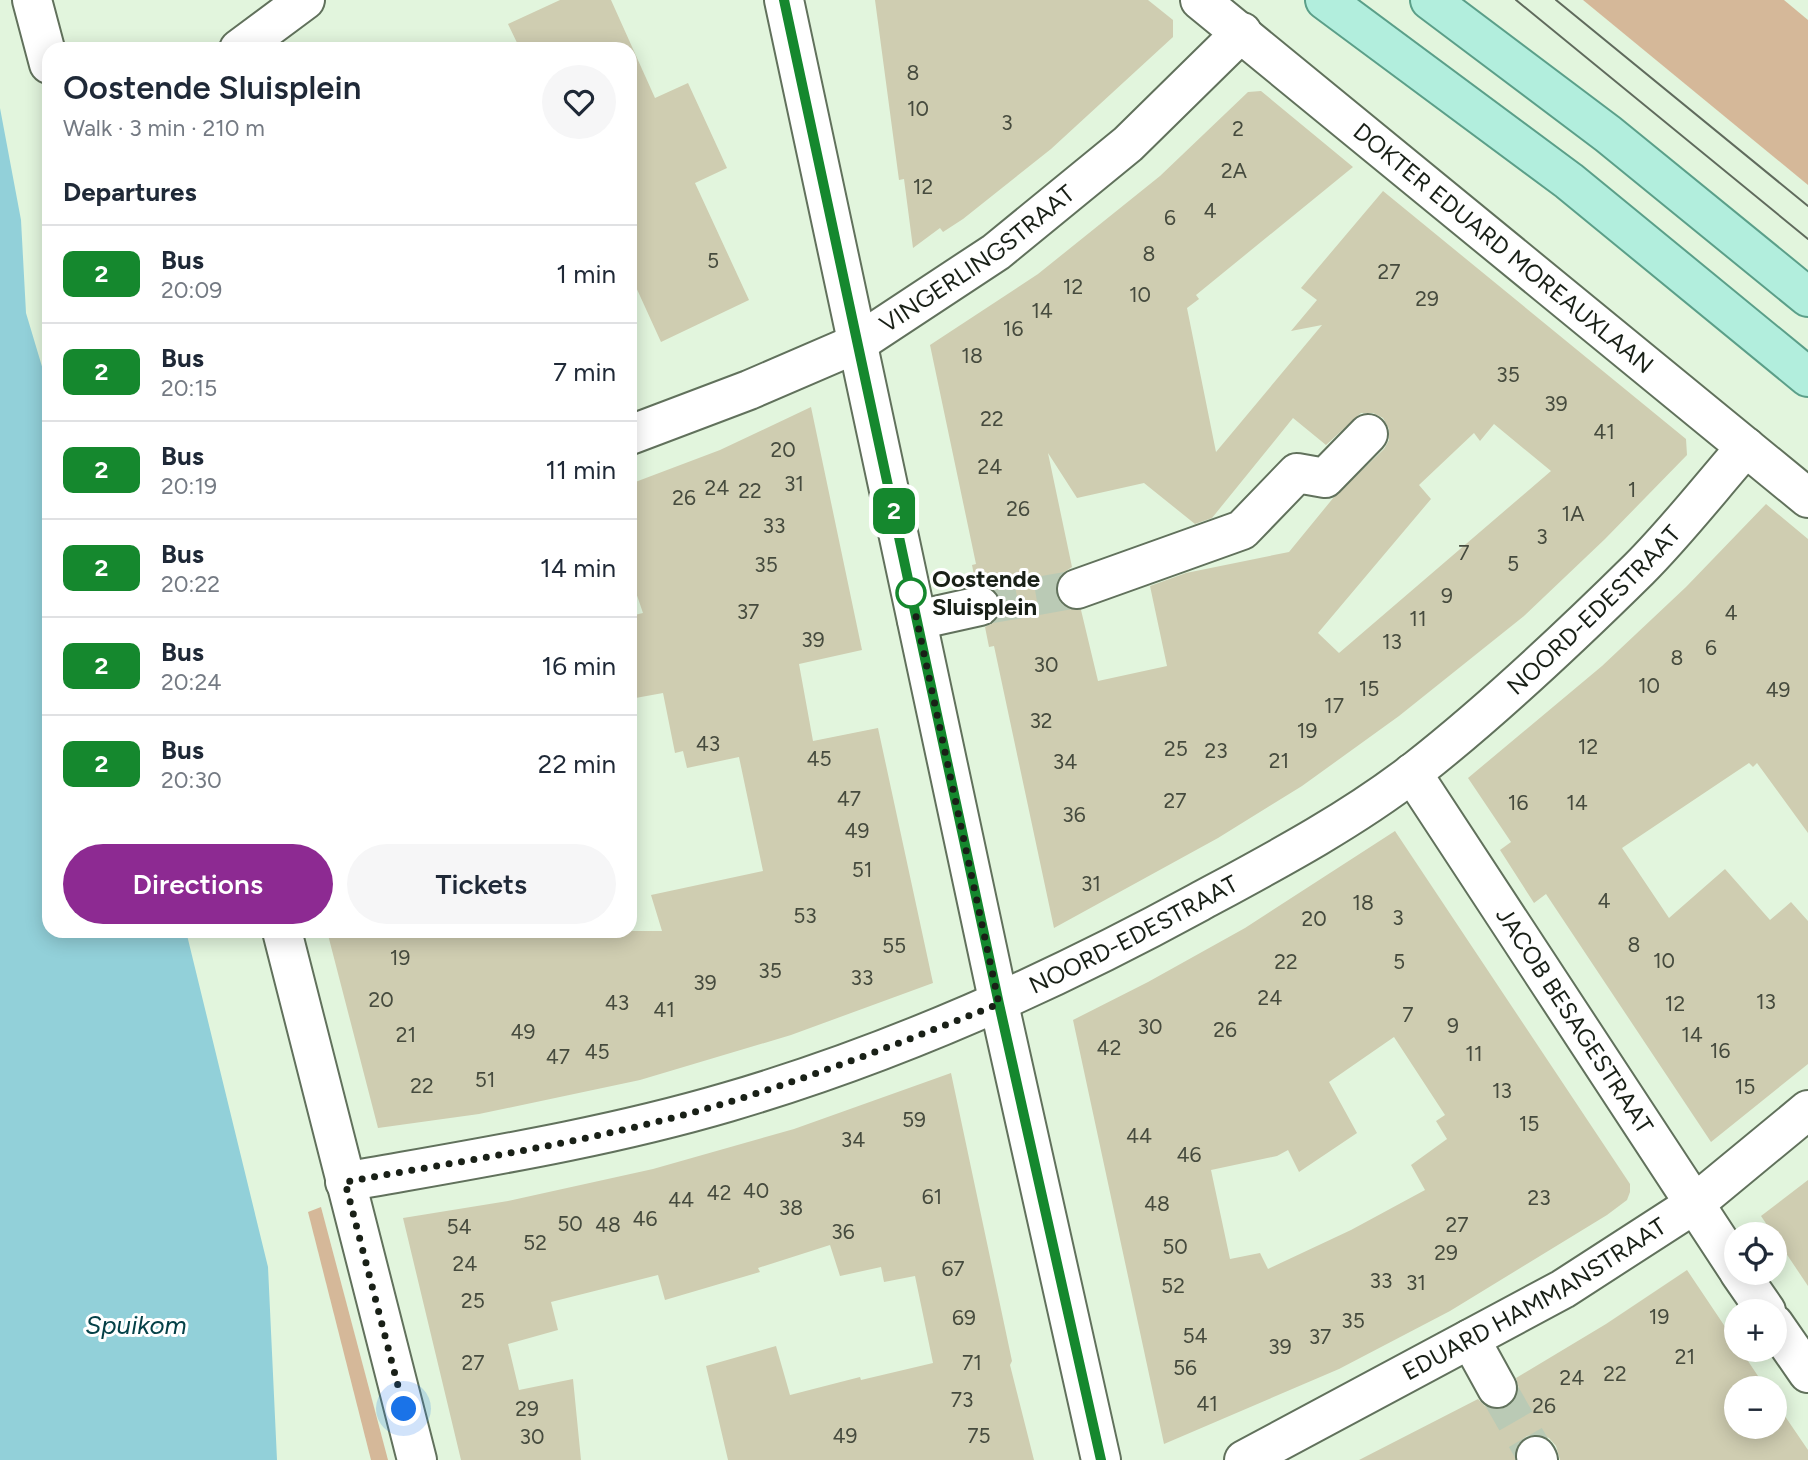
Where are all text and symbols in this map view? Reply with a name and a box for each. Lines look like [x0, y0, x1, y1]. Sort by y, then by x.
house number: 8 [907, 60, 919, 85]
button: heart [542, 65, 616, 139]
text: Oostende Sluisplein [63, 68, 361, 107]
house number: 10 [907, 96, 929, 121]
house number: 3 [1001, 110, 1013, 135]
text: Walk · 3 min · 210 m [63, 114, 265, 142]
house number: 2 [1232, 116, 1244, 141]
street label: DOKTER EDUARD MOREAUXLAAN [1348, 117, 1660, 379]
house number: 2A [1221, 158, 1247, 183]
house number: 12 [913, 174, 933, 199]
text: Departures [63, 176, 197, 208]
street label: VINGERLINGSTRAAT [874, 179, 1080, 339]
house number: 4 [1203, 198, 1217, 223]
house number: 6 [1164, 205, 1176, 230]
house number: 8 [1143, 241, 1155, 266]
text: Bus [161, 244, 204, 276]
house number: 5 [707, 248, 719, 273]
text: 1 min [556, 258, 616, 290]
text: 2 [95, 259, 108, 288]
house number: 27 [1377, 259, 1401, 284]
house number: 12 [1063, 274, 1083, 299]
text: 20:09 [161, 276, 222, 304]
house number: 10 [1129, 282, 1151, 307]
house number: 29 [1415, 286, 1439, 311]
house number: 14 [1031, 298, 1053, 323]
house number: 16 [1003, 316, 1023, 341]
text: Bus [161, 342, 204, 374]
house number: 18 [961, 343, 983, 368]
text: 7 min [553, 356, 616, 388]
text: 2 [95, 357, 108, 386]
house number: 35 [1496, 362, 1520, 387]
text: 20:15 [161, 374, 217, 402]
house number: 39 [1544, 391, 1568, 416]
house number: 22 [980, 406, 1004, 431]
house number: 41 [1593, 419, 1615, 444]
house number: 20 [770, 437, 796, 462]
text: Bus [161, 440, 204, 472]
text: 11 min [545, 454, 616, 486]
house number: 24 [978, 454, 1002, 479]
text: 2 [95, 455, 108, 484]
house number: 31 [784, 471, 804, 496]
text: 20:19 [161, 472, 217, 500]
house number: 24 [705, 475, 729, 500]
house number: 1 [1628, 477, 1636, 502]
house number: 22 [738, 478, 762, 503]
house number: 26 [672, 485, 696, 510]
line badge: 2 [871, 488, 917, 534]
text: 2 [887, 496, 901, 525]
house number: 26 [1006, 496, 1030, 521]
house number: 1A [1562, 501, 1584, 526]
house number: 33 [763, 513, 785, 538]
street label: NOORD-EDESTRAAT [1501, 519, 1687, 701]
house number: 3 [1536, 524, 1548, 549]
text: Bus [161, 538, 204, 570]
house number: 7 [1458, 540, 1470, 565]
house number: 5 [1507, 551, 1519, 576]
text: 14 min [540, 552, 616, 584]
house number: 35 [754, 552, 778, 577]
text: 2 [95, 553, 108, 582]
place label: Oostende Sluisplein [932, 564, 1040, 621]
text: 20:22 [161, 570, 220, 598]
marker: Oostende Sluisplein [896, 578, 926, 608]
house number: 9 [1441, 583, 1453, 608]
house number: 37 [737, 599, 759, 624]
house number: 4 [1724, 600, 1738, 625]
house number: 11 [1409, 606, 1427, 631]
house number: 39 [801, 627, 825, 652]
house number: 13 [1382, 629, 1402, 654]
house number: 6 [1705, 635, 1717, 660]
text: Bus [161, 636, 204, 668]
house number: 8 [1671, 645, 1683, 670]
text: 16 min [541, 650, 616, 682]
text: 2 [95, 651, 108, 680]
house number: 30 [1034, 652, 1058, 677]
text: 20:24 [161, 668, 222, 696]
house number: 10 [1638, 673, 1660, 698]
house number: 15 [1359, 676, 1379, 701]
house number: 49 [1766, 677, 1790, 702]
house number: 17 [1324, 693, 1344, 718]
house number: 32 [1029, 708, 1053, 733]
house number: 19 [1297, 718, 1317, 743]
house number: 43 [696, 731, 720, 756]
text: Bus [161, 734, 204, 766]
house number: 12 [1578, 734, 1598, 759]
house number: 25 [1164, 736, 1188, 761]
house number: 23 [1204, 738, 1228, 763]
house number: 45 [806, 746, 832, 771]
text: 22 min [538, 748, 616, 780]
house number: 21 [1269, 748, 1289, 773]
text: 2 [95, 749, 108, 778]
house number: 34 [1053, 749, 1077, 774]
text: 20:30 [161, 766, 222, 794]
house number: 47 [837, 786, 861, 811]
house number: 27 [1163, 788, 1187, 813]
house number: 16 [1508, 790, 1528, 815]
house number: 14 [1566, 790, 1588, 815]
house number: 36 [1062, 802, 1086, 827]
house number: 49 [845, 818, 869, 843]
button: Directions [63, 844, 333, 924]
button: Tickets [347, 844, 616, 924]
house number: 51 [852, 857, 872, 882]
street label: NOORD-EDESTRAAT [1024, 869, 1243, 1000]
house number: 31 [1081, 871, 1101, 896]
house number: 4 [1597, 888, 1611, 913]
house number: 18 [1352, 890, 1374, 915]
street label: JACOB BESAGESTRAAT [1490, 902, 1660, 1139]
house number: 53 [793, 903, 817, 928]
house number: 3 [1392, 905, 1404, 930]
house number: 20 [1301, 906, 1327, 931]
house number: 8 [1628, 932, 1640, 957]
house number: 55 [882, 933, 906, 958]
house number: 19 [390, 945, 410, 970]
house number: 10 [1653, 948, 1675, 973]
house number: 22 [1274, 949, 1298, 974]
house number: 5 [1393, 949, 1405, 974]
house number: 35 [758, 958, 782, 983]
house number: 33 [851, 965, 873, 990]
house number: 39 [693, 970, 717, 995]
house number: 24 [1258, 985, 1282, 1010]
house number: 20 [368, 987, 394, 1012]
house number: 13 [1756, 989, 1776, 1014]
house number: 43 [605, 990, 629, 1015]
house number: 12 [1665, 991, 1685, 1016]
house number: 41 [653, 997, 675, 1022]
house number: 7 [1402, 1002, 1414, 1027]
house number: 9 [1447, 1013, 1459, 1038]
house number: 30 [1138, 1014, 1162, 1039]
house number: 26 [1213, 1017, 1237, 1042]
house number: 49 [511, 1019, 535, 1044]
house number: 21 [396, 1022, 416, 1047]
house number: 14 [1681, 1022, 1703, 1047]
house number: 42 [1097, 1035, 1121, 1060]
house number: 16 [1710, 1038, 1730, 1063]
house number: 45 [584, 1039, 610, 1064]
house number: 11 [1465, 1041, 1483, 1066]
house number: 47 [546, 1044, 570, 1069]
house number: 51 [475, 1067, 495, 1092]
house number: 22 [410, 1073, 434, 1098]
house number: 15 [1735, 1074, 1755, 1099]
house number: 13 [1492, 1078, 1512, 1103]
house number: 59 [902, 1107, 926, 1132]
house number: 15 [1519, 1111, 1539, 1136]
house number: 44 [1126, 1123, 1152, 1148]
house number: 34 [841, 1127, 865, 1152]
house number: 46 [1177, 1142, 1202, 1167]
house number: 40 [743, 1178, 769, 1203]
house number: 42 [707, 1180, 731, 1205]
house number: 61 [922, 1184, 942, 1209]
house number: 23 [1527, 1185, 1551, 1210]
house number: 44 [668, 1187, 694, 1212]
house number: 48 [1144, 1191, 1170, 1216]
house number: 38 [779, 1195, 803, 1220]
house number: 46 [633, 1206, 658, 1231]
house number: 50 [557, 1211, 583, 1236]
street label: EDUARD HAMMANSTRAAT [1397, 1211, 1671, 1386]
house number: 48 [595, 1212, 621, 1237]
house number: 27 [1445, 1212, 1469, 1237]
house number: 54 [446, 1214, 472, 1239]
house number: 36 [831, 1219, 855, 1244]
map controls [1724, 1222, 1787, 1439]
button: locate [1724, 1222, 1787, 1285]
house number: 52 [523, 1230, 547, 1255]
house number: 50 [1162, 1234, 1188, 1259]
house number: 29 [1434, 1240, 1458, 1265]
house number: 24 [453, 1251, 477, 1276]
house number: 67 [941, 1256, 965, 1281]
house number: 33 [1370, 1268, 1392, 1293]
house number: 31 [1406, 1270, 1426, 1295]
house number: 52 [1161, 1273, 1185, 1298]
house number: 25 [461, 1288, 485, 1313]
button: + [1724, 1299, 1787, 1362]
house number: 19 [1649, 1304, 1669, 1329]
house number: 69 [952, 1305, 976, 1330]
house number: 35 [1341, 1308, 1365, 1333]
water label: Spuikom [85, 1309, 187, 1341]
house number: 54 [1182, 1323, 1208, 1348]
house number: 37 [1309, 1324, 1331, 1349]
house number: 39 [1268, 1334, 1292, 1359]
house number: 21 [1675, 1344, 1695, 1369]
house number: 27 [461, 1350, 485, 1375]
house number: 71 [962, 1350, 982, 1375]
house number: 56 [1173, 1355, 1197, 1380]
house number: 22 [1603, 1361, 1627, 1386]
house number: 24 [1560, 1365, 1584, 1390]
button: − [1724, 1376, 1787, 1439]
house number: 73 [951, 1387, 973, 1412]
your location [386, 1391, 421, 1426]
house number: 41 [1196, 1391, 1218, 1416]
house number: 26 [1532, 1393, 1556, 1418]
house number: 29 [515, 1396, 539, 1421]
house number: 49 [833, 1423, 857, 1448]
house number: 75 [967, 1423, 991, 1448]
house number: 30 [520, 1424, 544, 1449]

